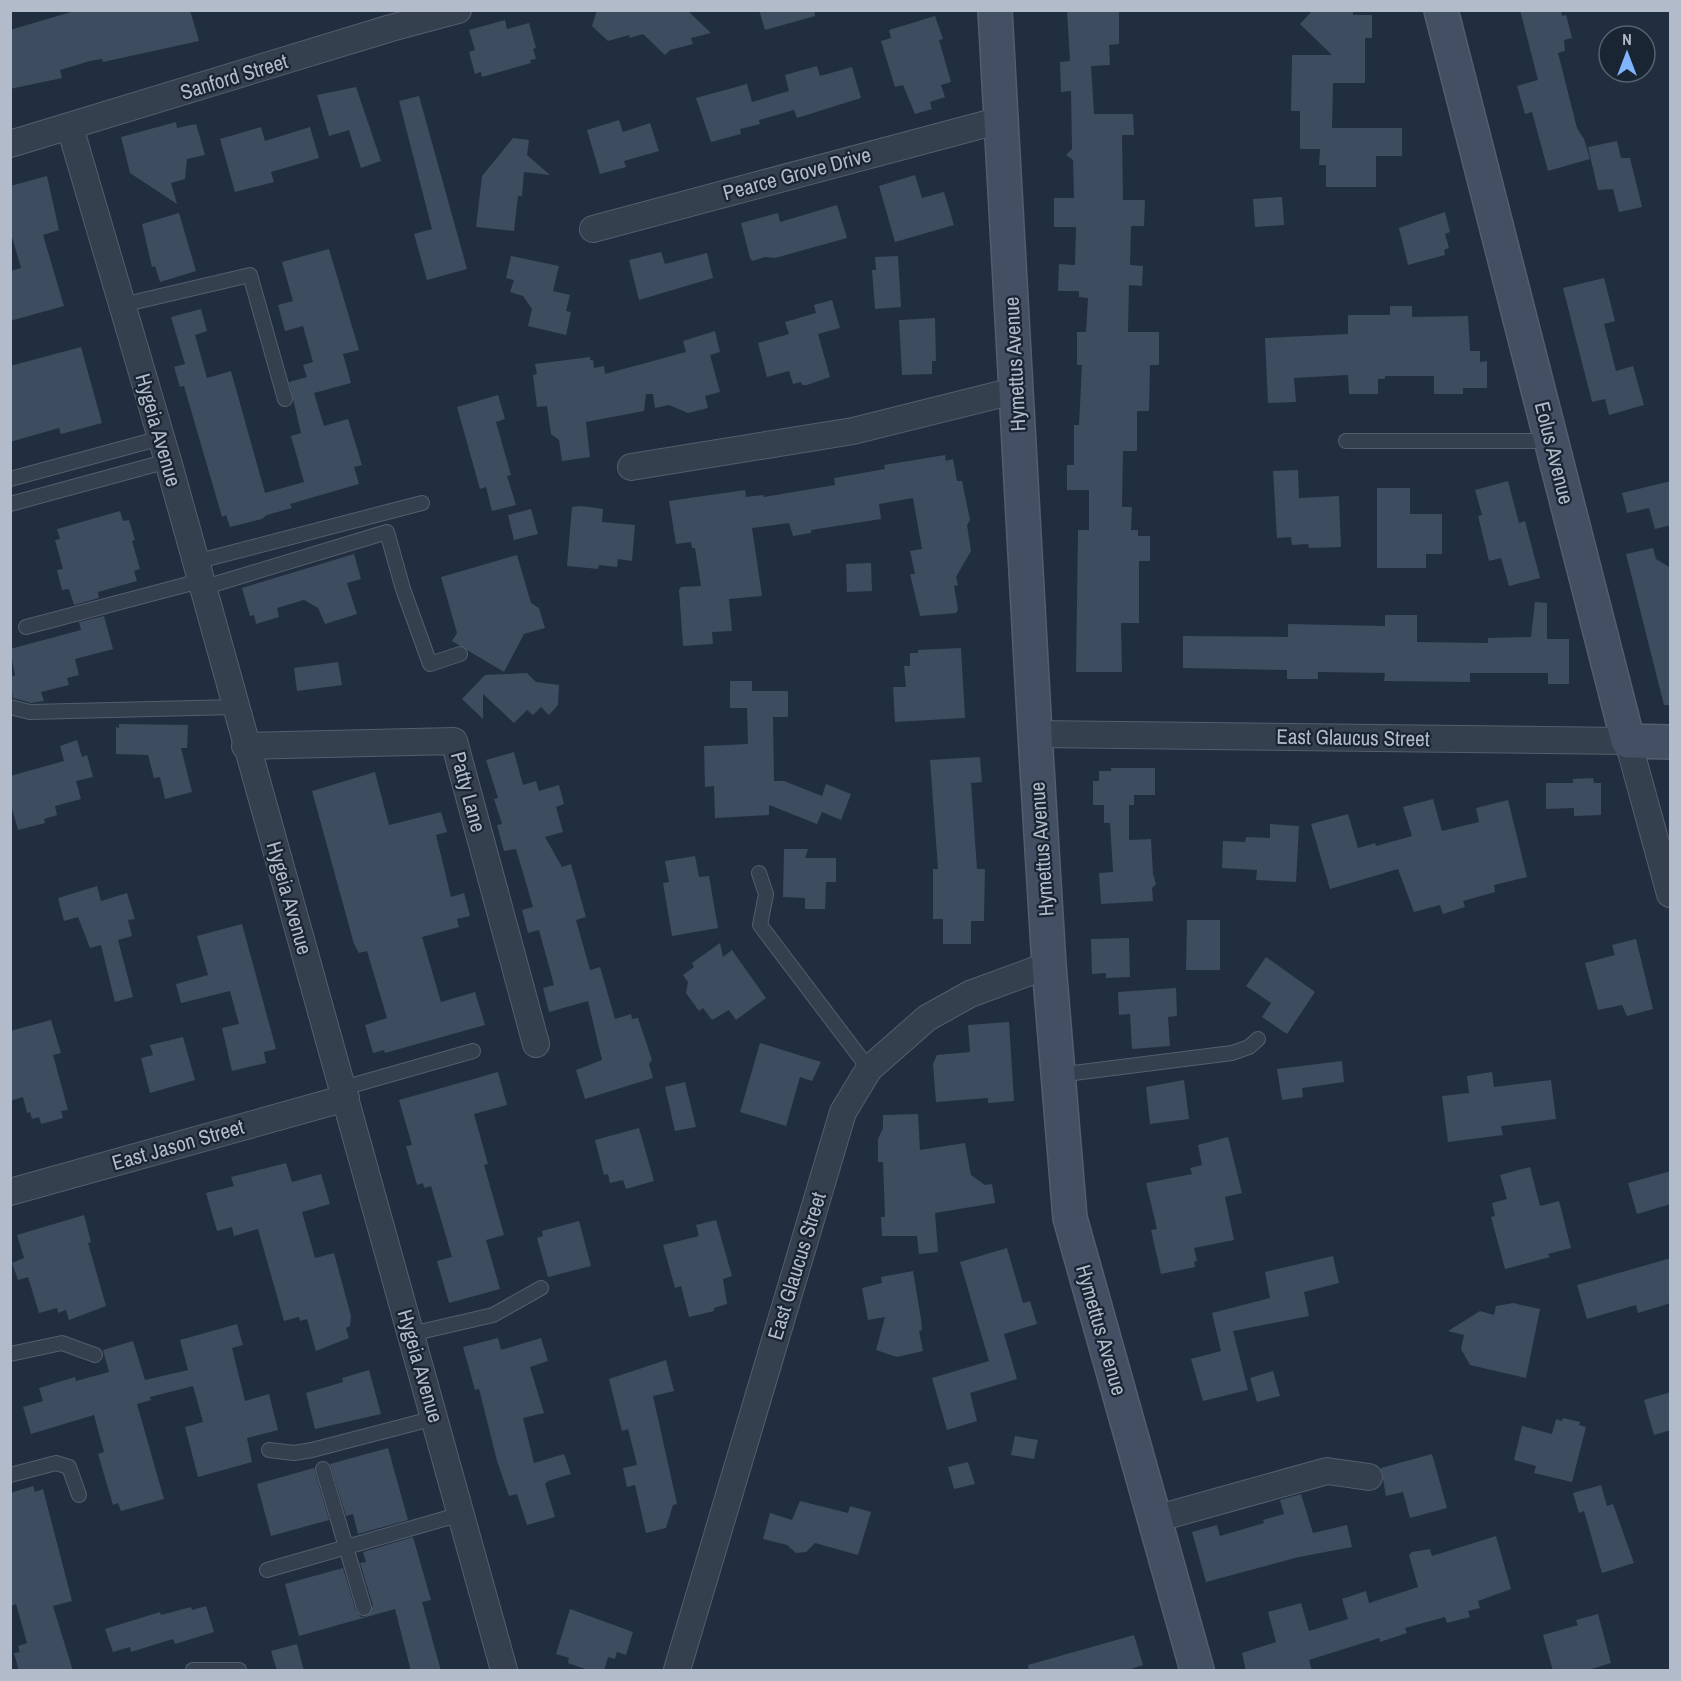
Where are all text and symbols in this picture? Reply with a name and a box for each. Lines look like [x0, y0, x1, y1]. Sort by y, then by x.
north arrow [1597, 24, 1657, 84]
text: N [1622, 28, 1632, 50]
street label: Sanford Street [177, 46, 291, 107]
street label: Pearce Grove Drive [720, 140, 874, 207]
street label: Hymettus Avenue [996, 296, 1033, 432]
street label: Hygeia Avenue [128, 370, 188, 490]
street label: Eolus Avenue [1528, 398, 1581, 507]
street label: East Glaucus Street [1276, 722, 1430, 753]
street label: Patty Lane [444, 748, 493, 835]
street label: Hymettus Avenue [1022, 781, 1061, 917]
street label: Hygeia Avenue [259, 838, 319, 958]
street label: East Jason Street [109, 1112, 247, 1177]
street label: East Glaucus Street [760, 1188, 833, 1343]
street label: Hymettus Avenue [1069, 1261, 1134, 1399]
street label: Hygeia Avenue [390, 1306, 450, 1426]

